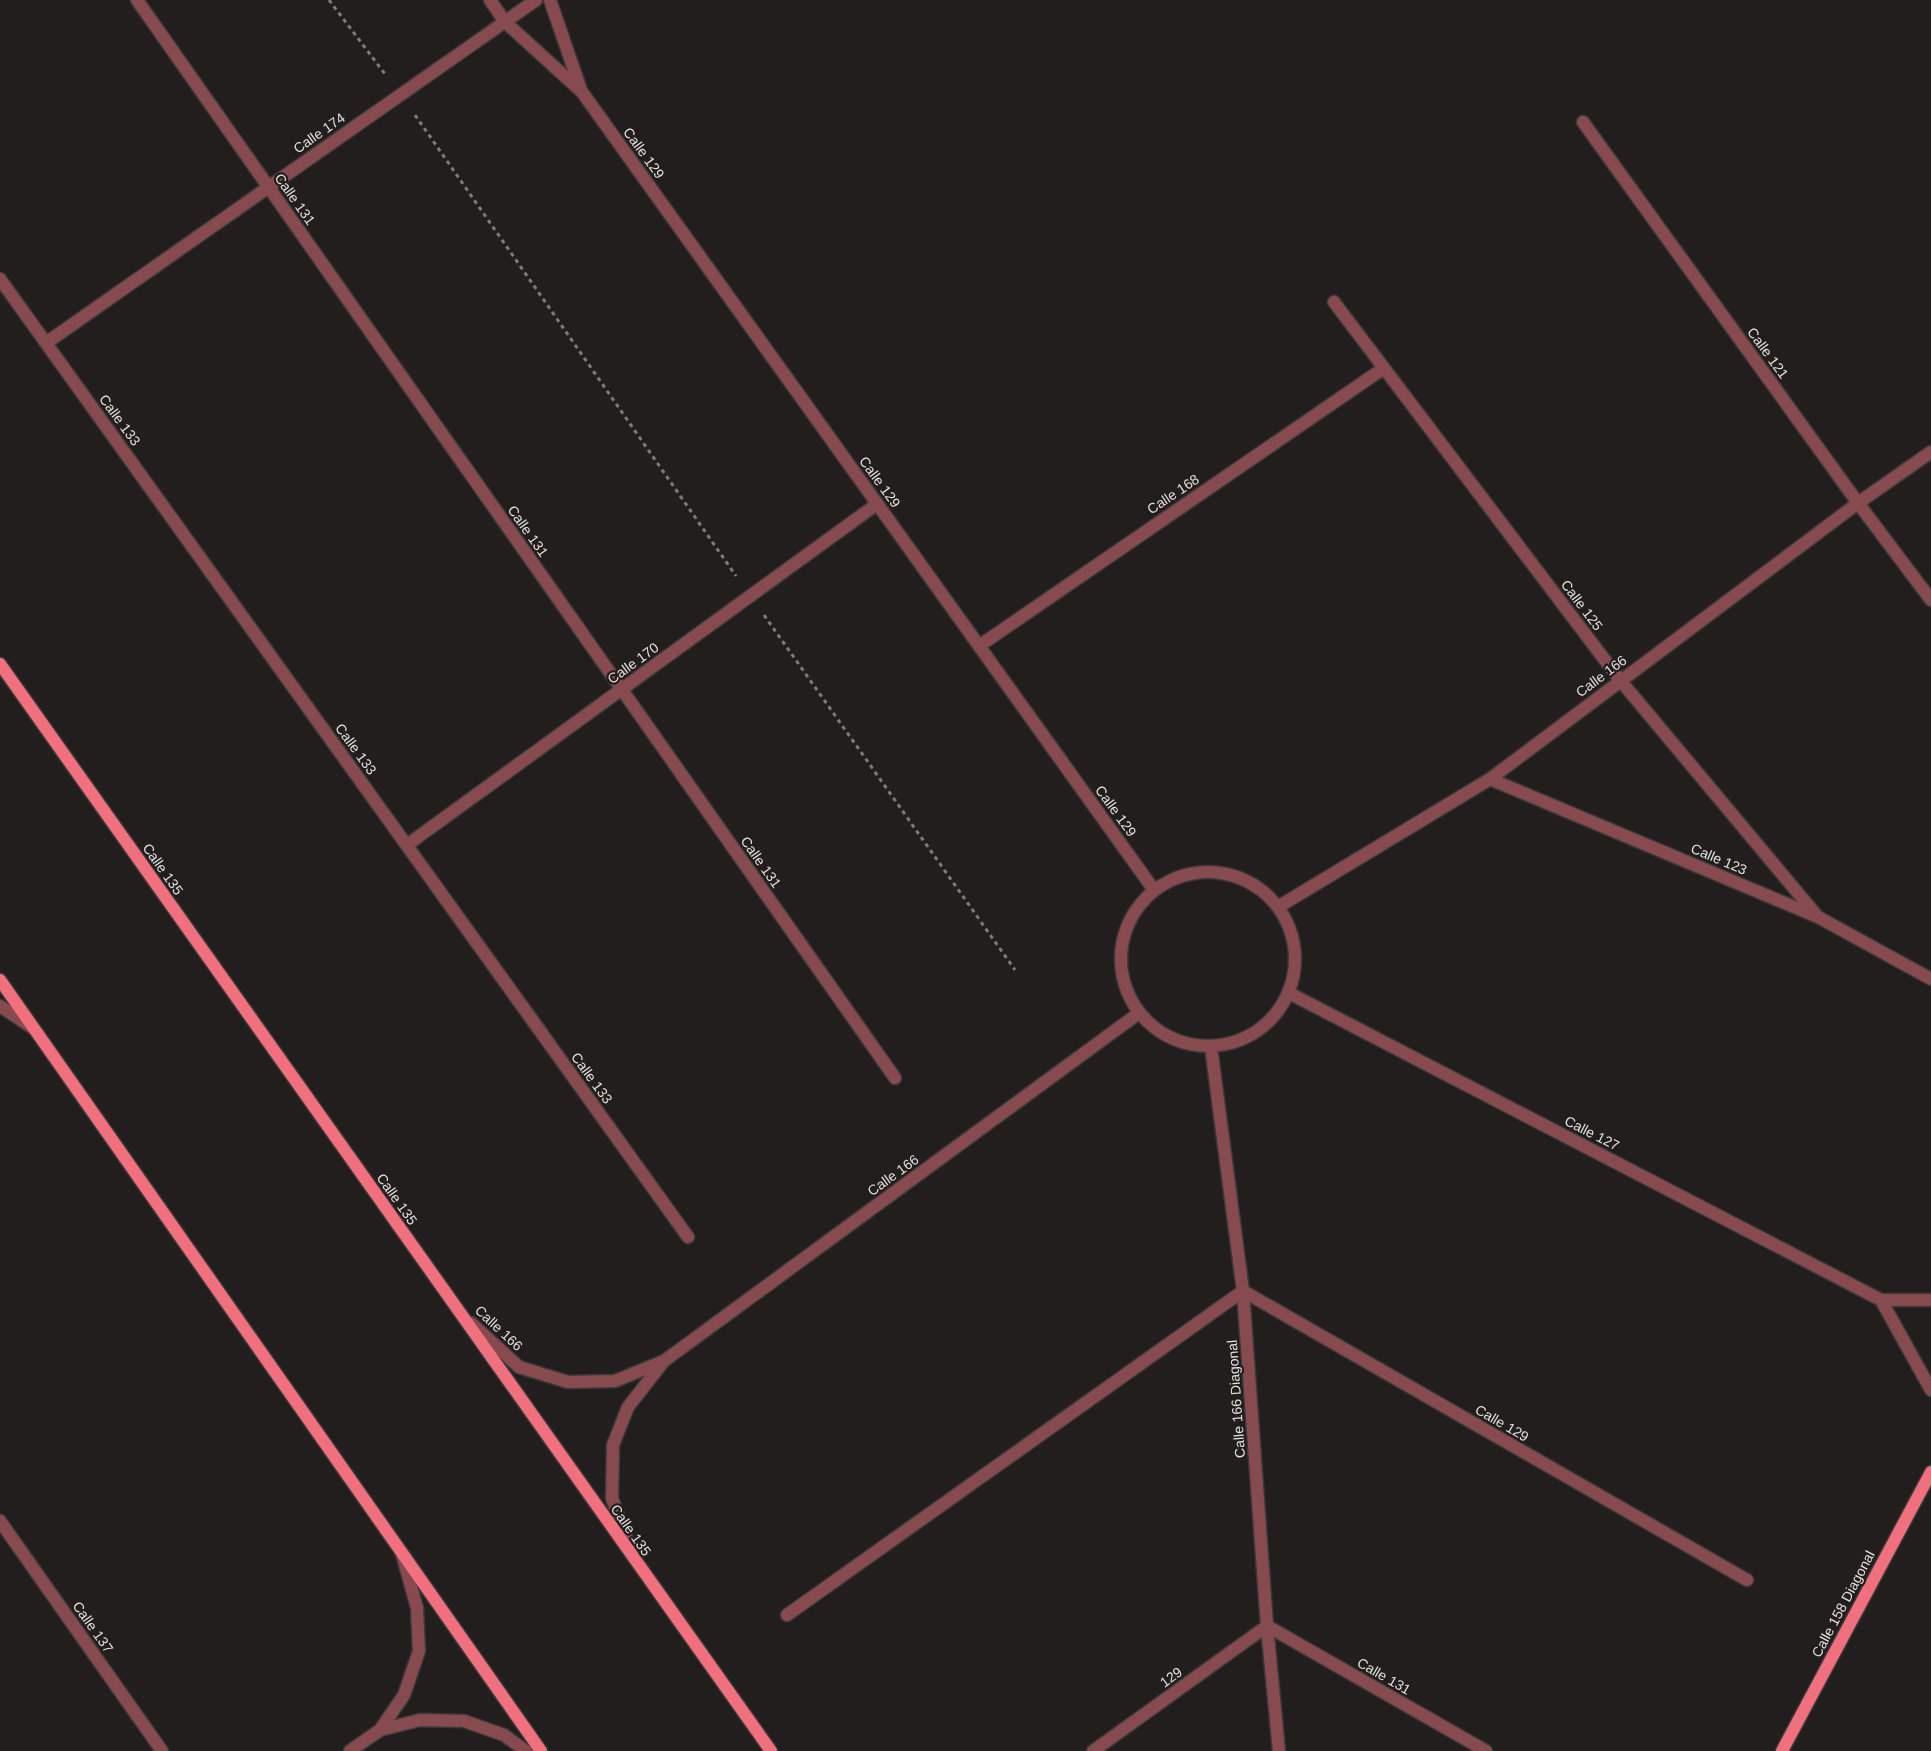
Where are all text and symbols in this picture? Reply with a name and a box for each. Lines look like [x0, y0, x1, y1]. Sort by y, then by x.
street label: Calle 174 [290, 109, 348, 157]
street label: Calle 129 [620, 124, 668, 182]
street label: Calle 131 [271, 170, 319, 228]
street label: Calle 121 [1744, 324, 1792, 382]
street label: Calle 133 [96, 391, 144, 449]
street label: Calle 129 [856, 453, 904, 511]
street label: Calle 168 [1144, 471, 1202, 517]
street label: Calle 131 [504, 502, 552, 560]
street label: Calle 125 [1558, 577, 1606, 634]
street label: Calle 170 [604, 639, 662, 687]
street label: Calle 166 [1573, 652, 1630, 700]
street label: Calle 133 [332, 720, 380, 778]
street label: Calle 129 [1092, 782, 1140, 840]
street label: Calle 131 [737, 833, 785, 891]
street label: Calle 135 [139, 840, 187, 898]
street label: Calle 123 [1689, 840, 1750, 878]
street label: Calle 133 [568, 1049, 616, 1107]
street label: Calle 127 [1562, 1112, 1622, 1154]
street label: Calle 166 [864, 1151, 922, 1199]
street label: Calle 135 [373, 1170, 421, 1228]
street label: Calle 166 [472, 1302, 526, 1354]
street label: Calle 166 Diagonal [1224, 1339, 1248, 1459]
street label: Calle 129 [1472, 1401, 1532, 1445]
street label: Calle 135 [607, 1501, 655, 1559]
street label: Calle 158 Diagonal [1808, 1548, 1878, 1660]
street label: Calle 137 [69, 1598, 117, 1656]
street label: Calle 131 [1354, 1654, 1414, 1698]
street label: 129 [1157, 1664, 1185, 1690]

